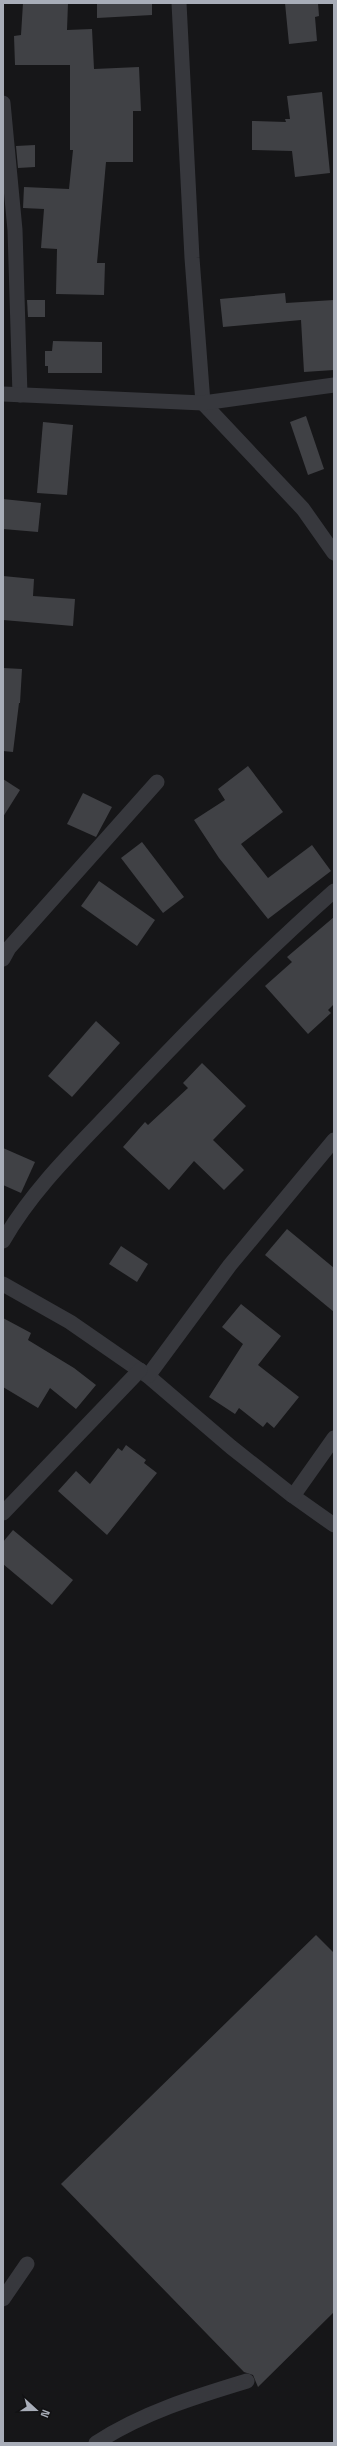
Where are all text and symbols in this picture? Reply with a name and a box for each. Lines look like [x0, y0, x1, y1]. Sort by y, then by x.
north arrow [16, 2390, 56, 2430]
text: N [37, 2408, 53, 2420]

